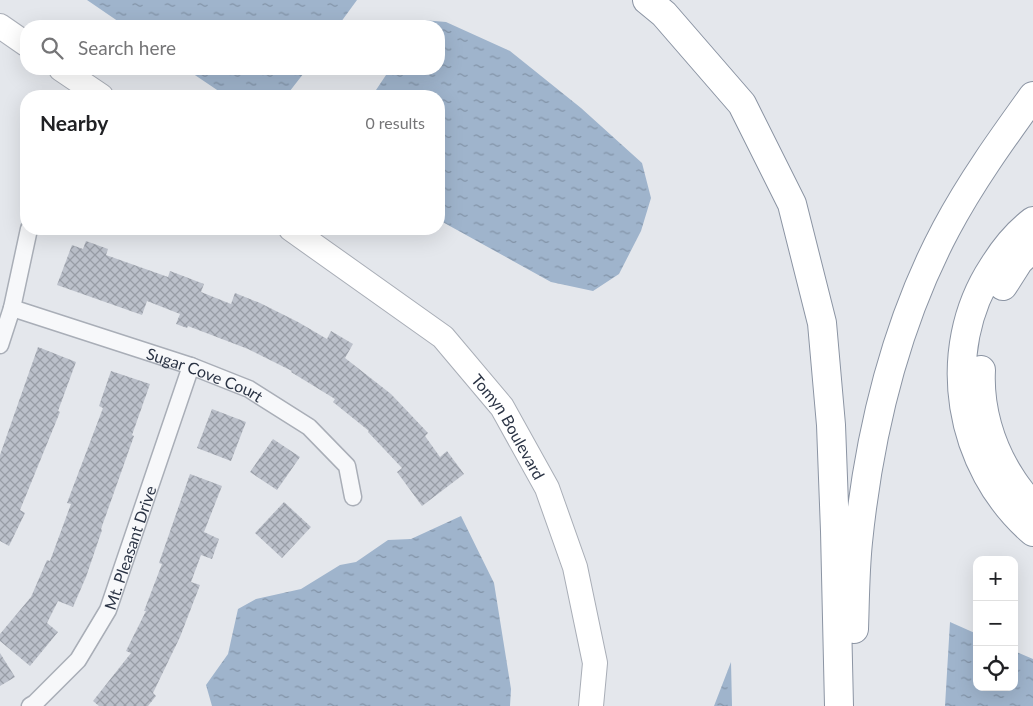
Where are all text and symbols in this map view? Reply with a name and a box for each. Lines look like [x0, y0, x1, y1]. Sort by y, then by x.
search box [20, 20, 445, 75]
icon: search [38, 34, 66, 62]
text: Search here [78, 36, 176, 59]
text: Nearby [40, 110, 108, 135]
text: 0 results [365, 113, 425, 132]
street label: Sugar Cove Court [144, 343, 267, 405]
street label: Tomyn Boulevard [468, 370, 550, 482]
street label: Mt. Pleasant Drive [99, 483, 159, 612]
map controls [973, 556, 1018, 691]
button: + [973, 556, 1018, 601]
button: − [973, 601, 1018, 646]
button: locate [973, 646, 1018, 691]

